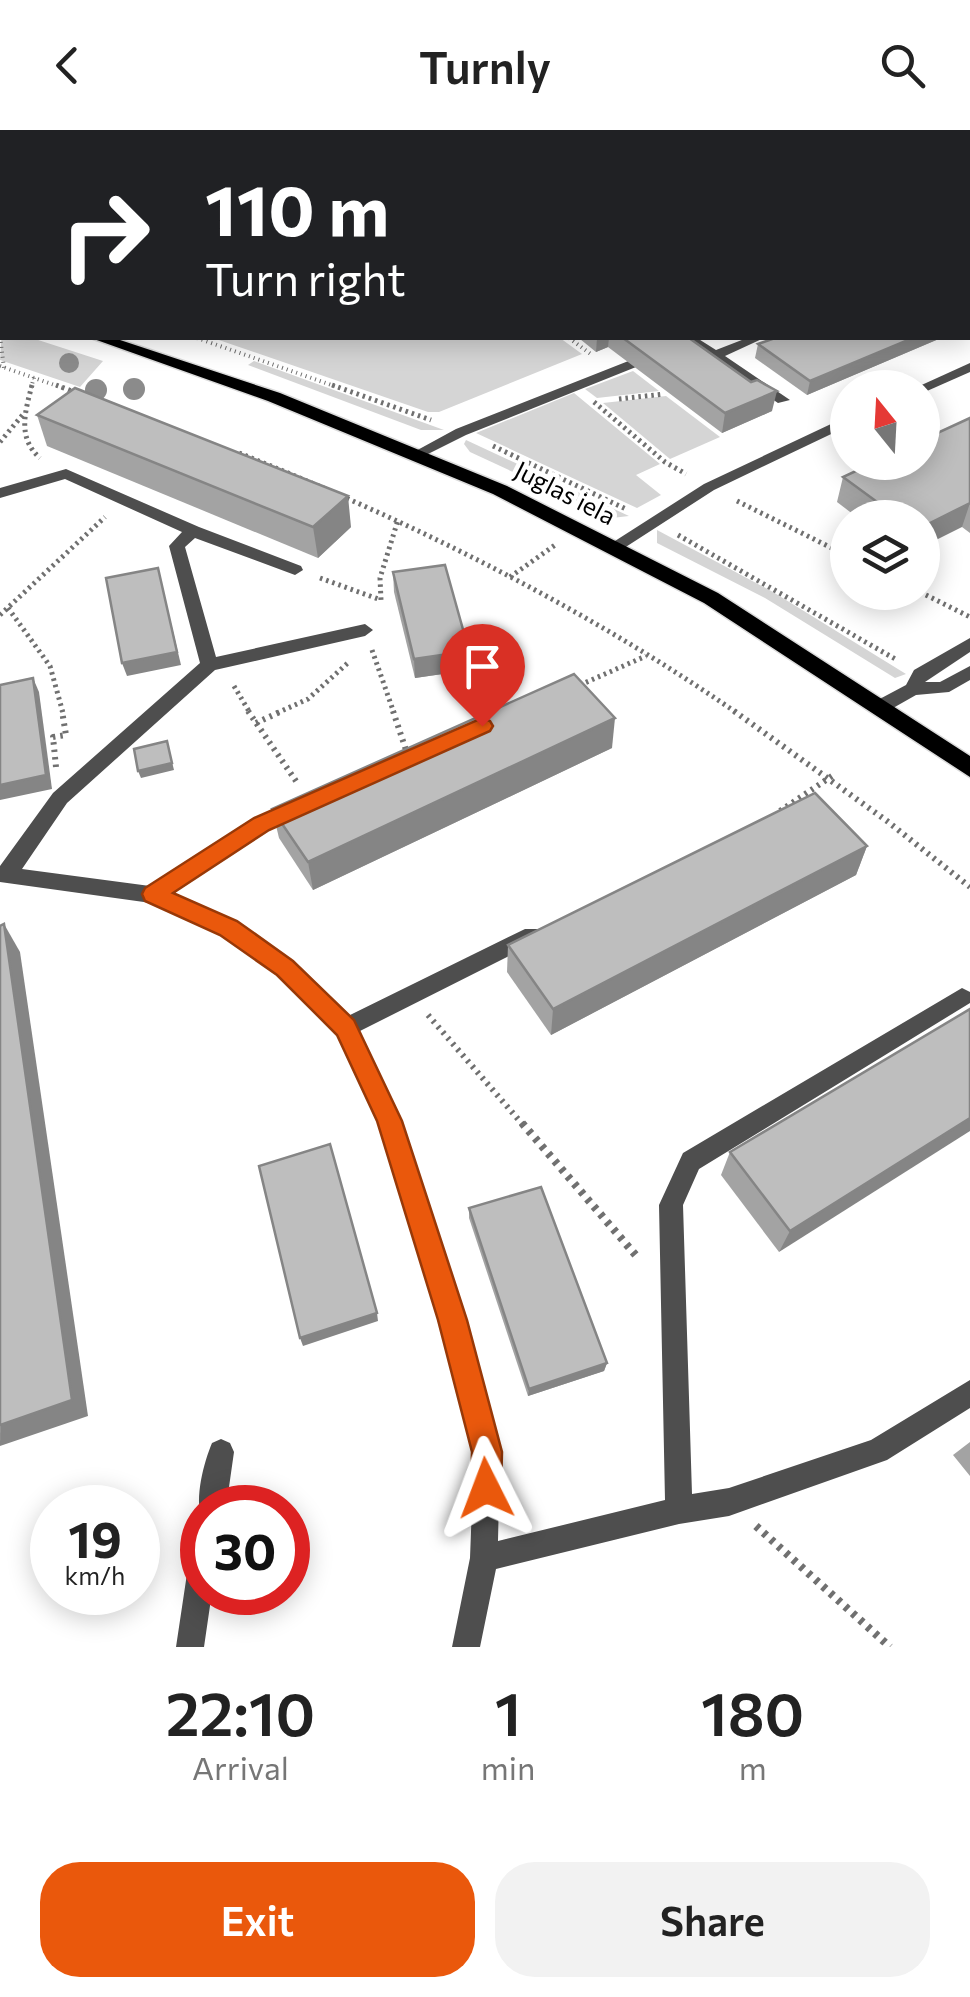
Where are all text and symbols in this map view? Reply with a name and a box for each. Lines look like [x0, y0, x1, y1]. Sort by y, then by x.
icon: back [40, 38, 95, 93]
text: Turnly [419, 38, 551, 93]
icon: search [875, 38, 930, 93]
text: 110 m [205, 165, 389, 250]
icon: right [40, 170, 170, 300]
text: Turn right [205, 250, 406, 305]
north arrow [830, 370, 940, 480]
map controls [830, 370, 940, 610]
street label: Juglas iela [510, 454, 621, 530]
button: layers [830, 500, 940, 610]
pin [440, 624, 525, 727]
icon: arrive [455, 639, 510, 694]
position arrow [434, 1436, 538, 1540]
speed limit sign: 30 [180, 1485, 310, 1615]
text: 19 [68, 1507, 122, 1568]
text: km/h [65, 1560, 125, 1590]
text: 22:10 [166, 1675, 315, 1748]
text: 1 [495, 1675, 521, 1748]
text: 180 [701, 1675, 804, 1748]
text: Arrival [192, 1747, 289, 1787]
text: min [481, 1747, 535, 1787]
text: m [739, 1747, 767, 1787]
button: Exit [40, 1862, 475, 1977]
button: Share [495, 1862, 930, 1977]

